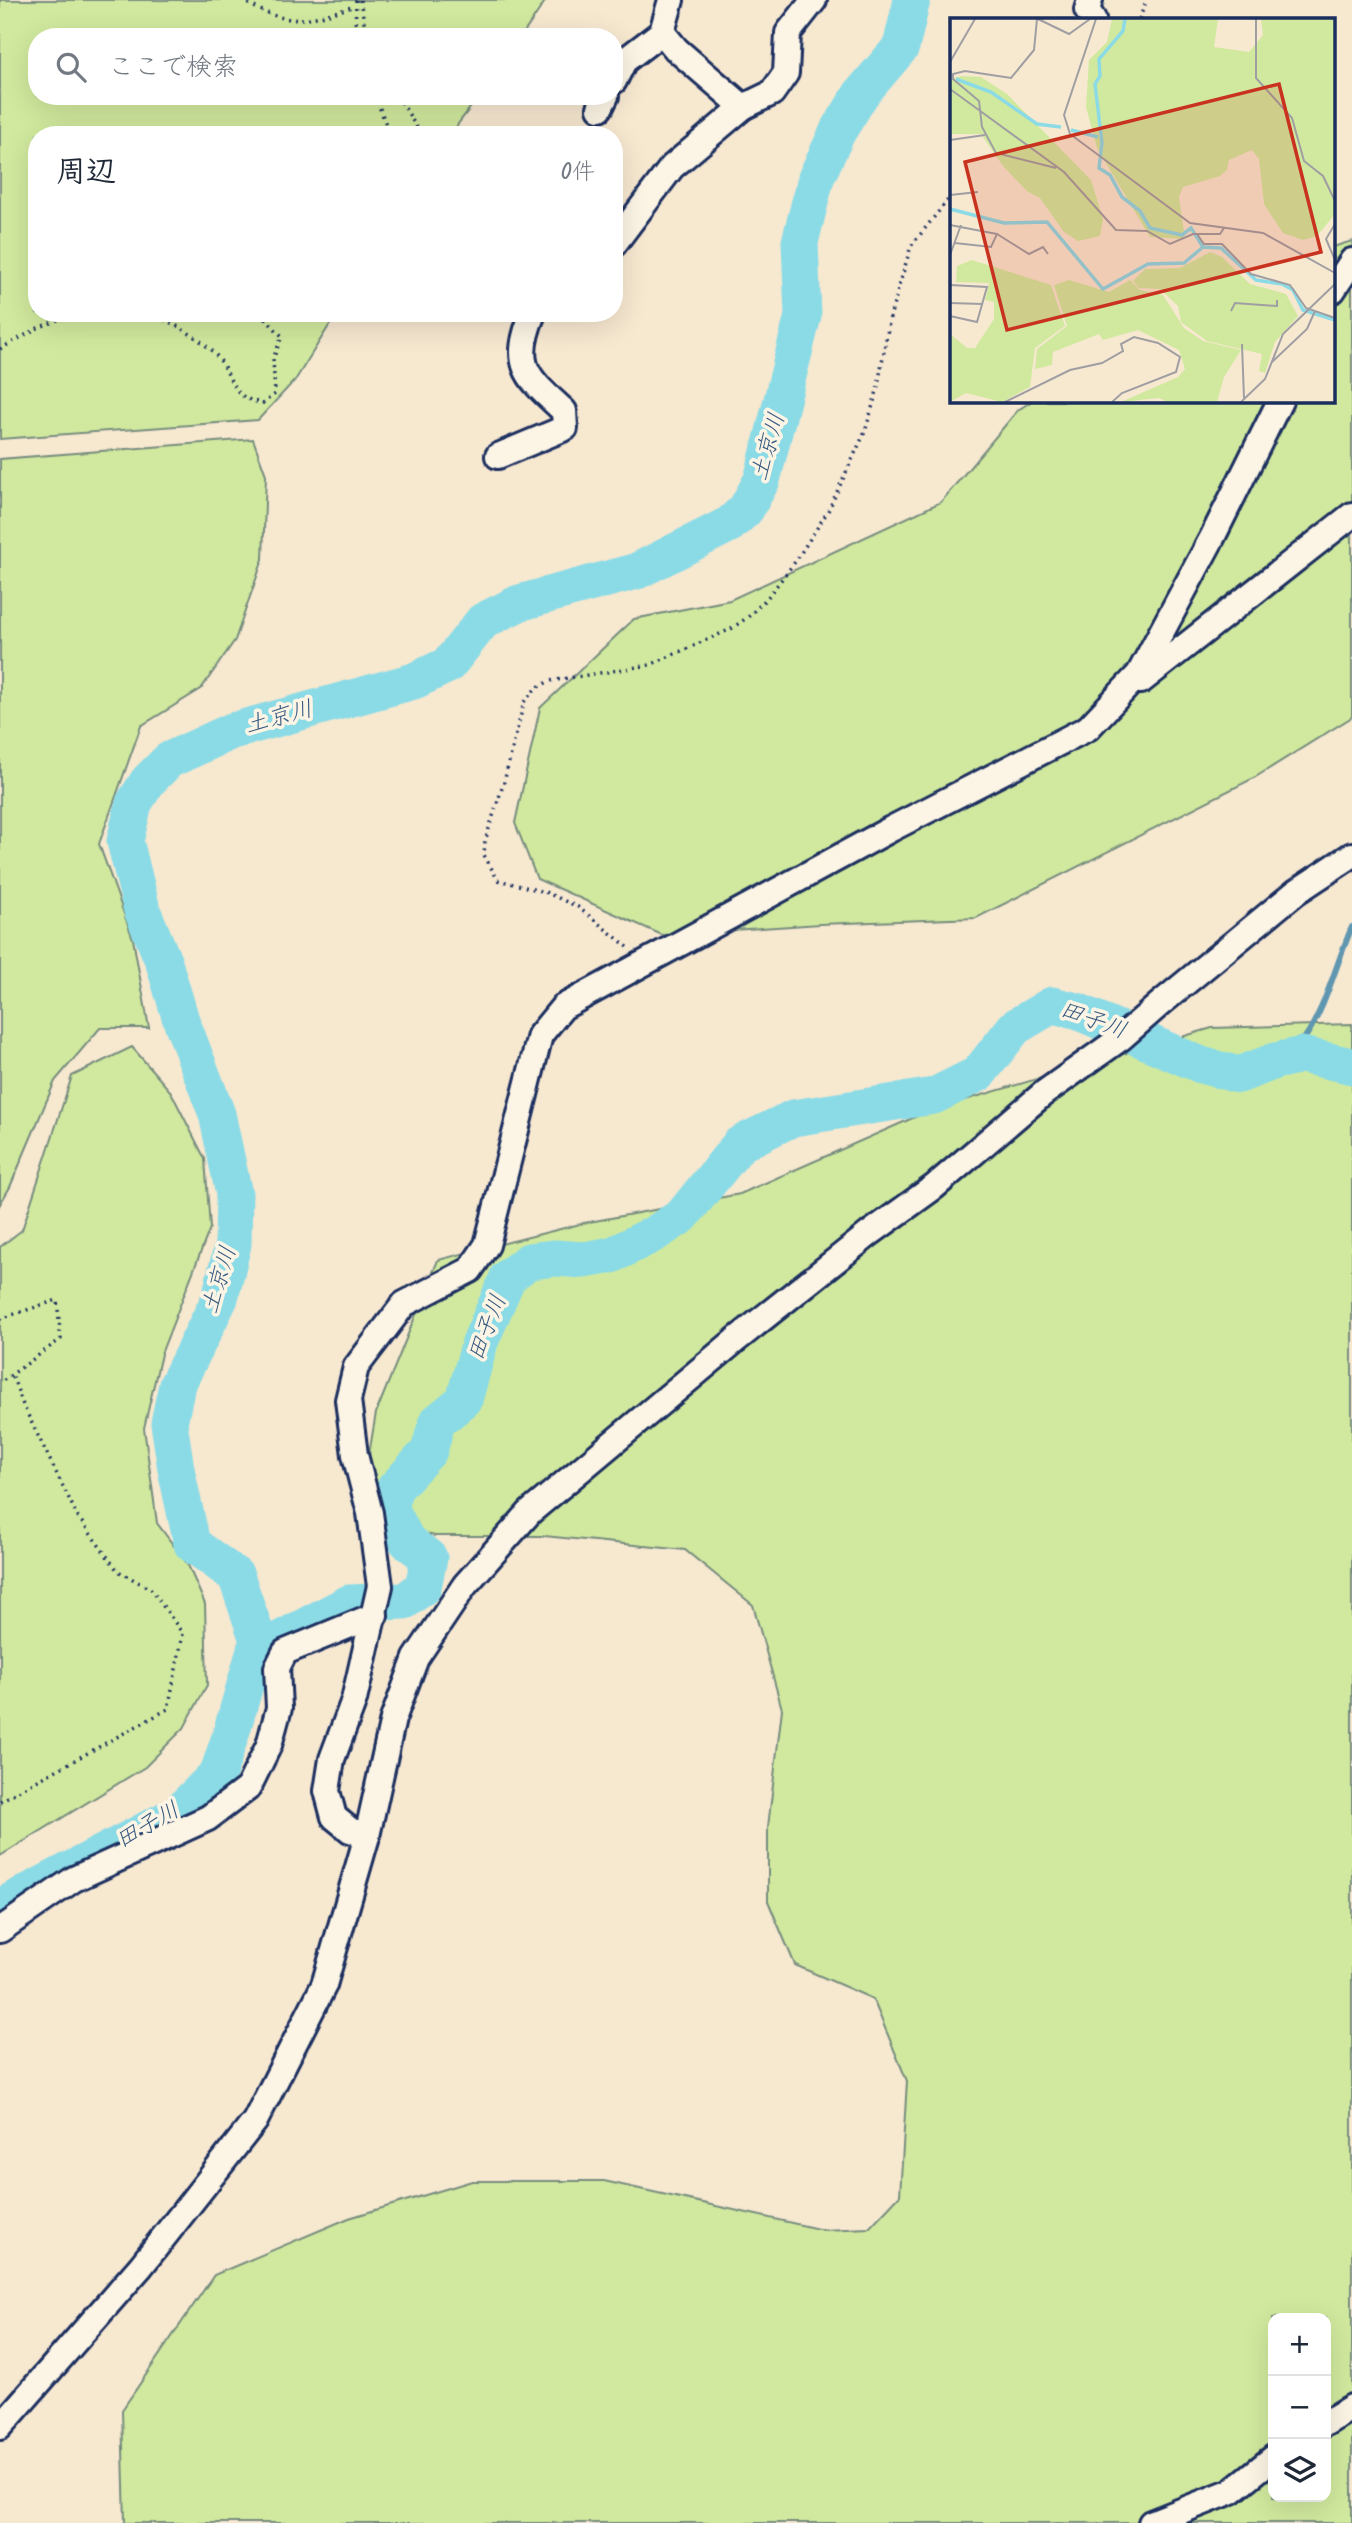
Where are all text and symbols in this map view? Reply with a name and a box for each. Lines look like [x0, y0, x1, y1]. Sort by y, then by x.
inset map [950, 18, 1334, 402]
search box [28, 28, 623, 105]
text: ここで検索 [108, 47, 238, 89]
icon: search [52, 48, 90, 86]
text: 周辺 [56, 149, 116, 197]
text: 0件 [561, 155, 595, 191]
water label: 土京川 [742, 409, 796, 485]
water label: 土京川 [241, 692, 317, 744]
water label: 田子川 [1054, 992, 1132, 1050]
water label: 土京川 [193, 1242, 247, 1318]
water label: 田子川 [459, 1289, 517, 1367]
water label: 田子川 [109, 1793, 187, 1859]
map controls [1268, 2313, 1331, 2502]
button: + [1268, 2313, 1331, 2376]
button: − [1268, 2376, 1331, 2439]
button: layers [1268, 2439, 1331, 2502]

